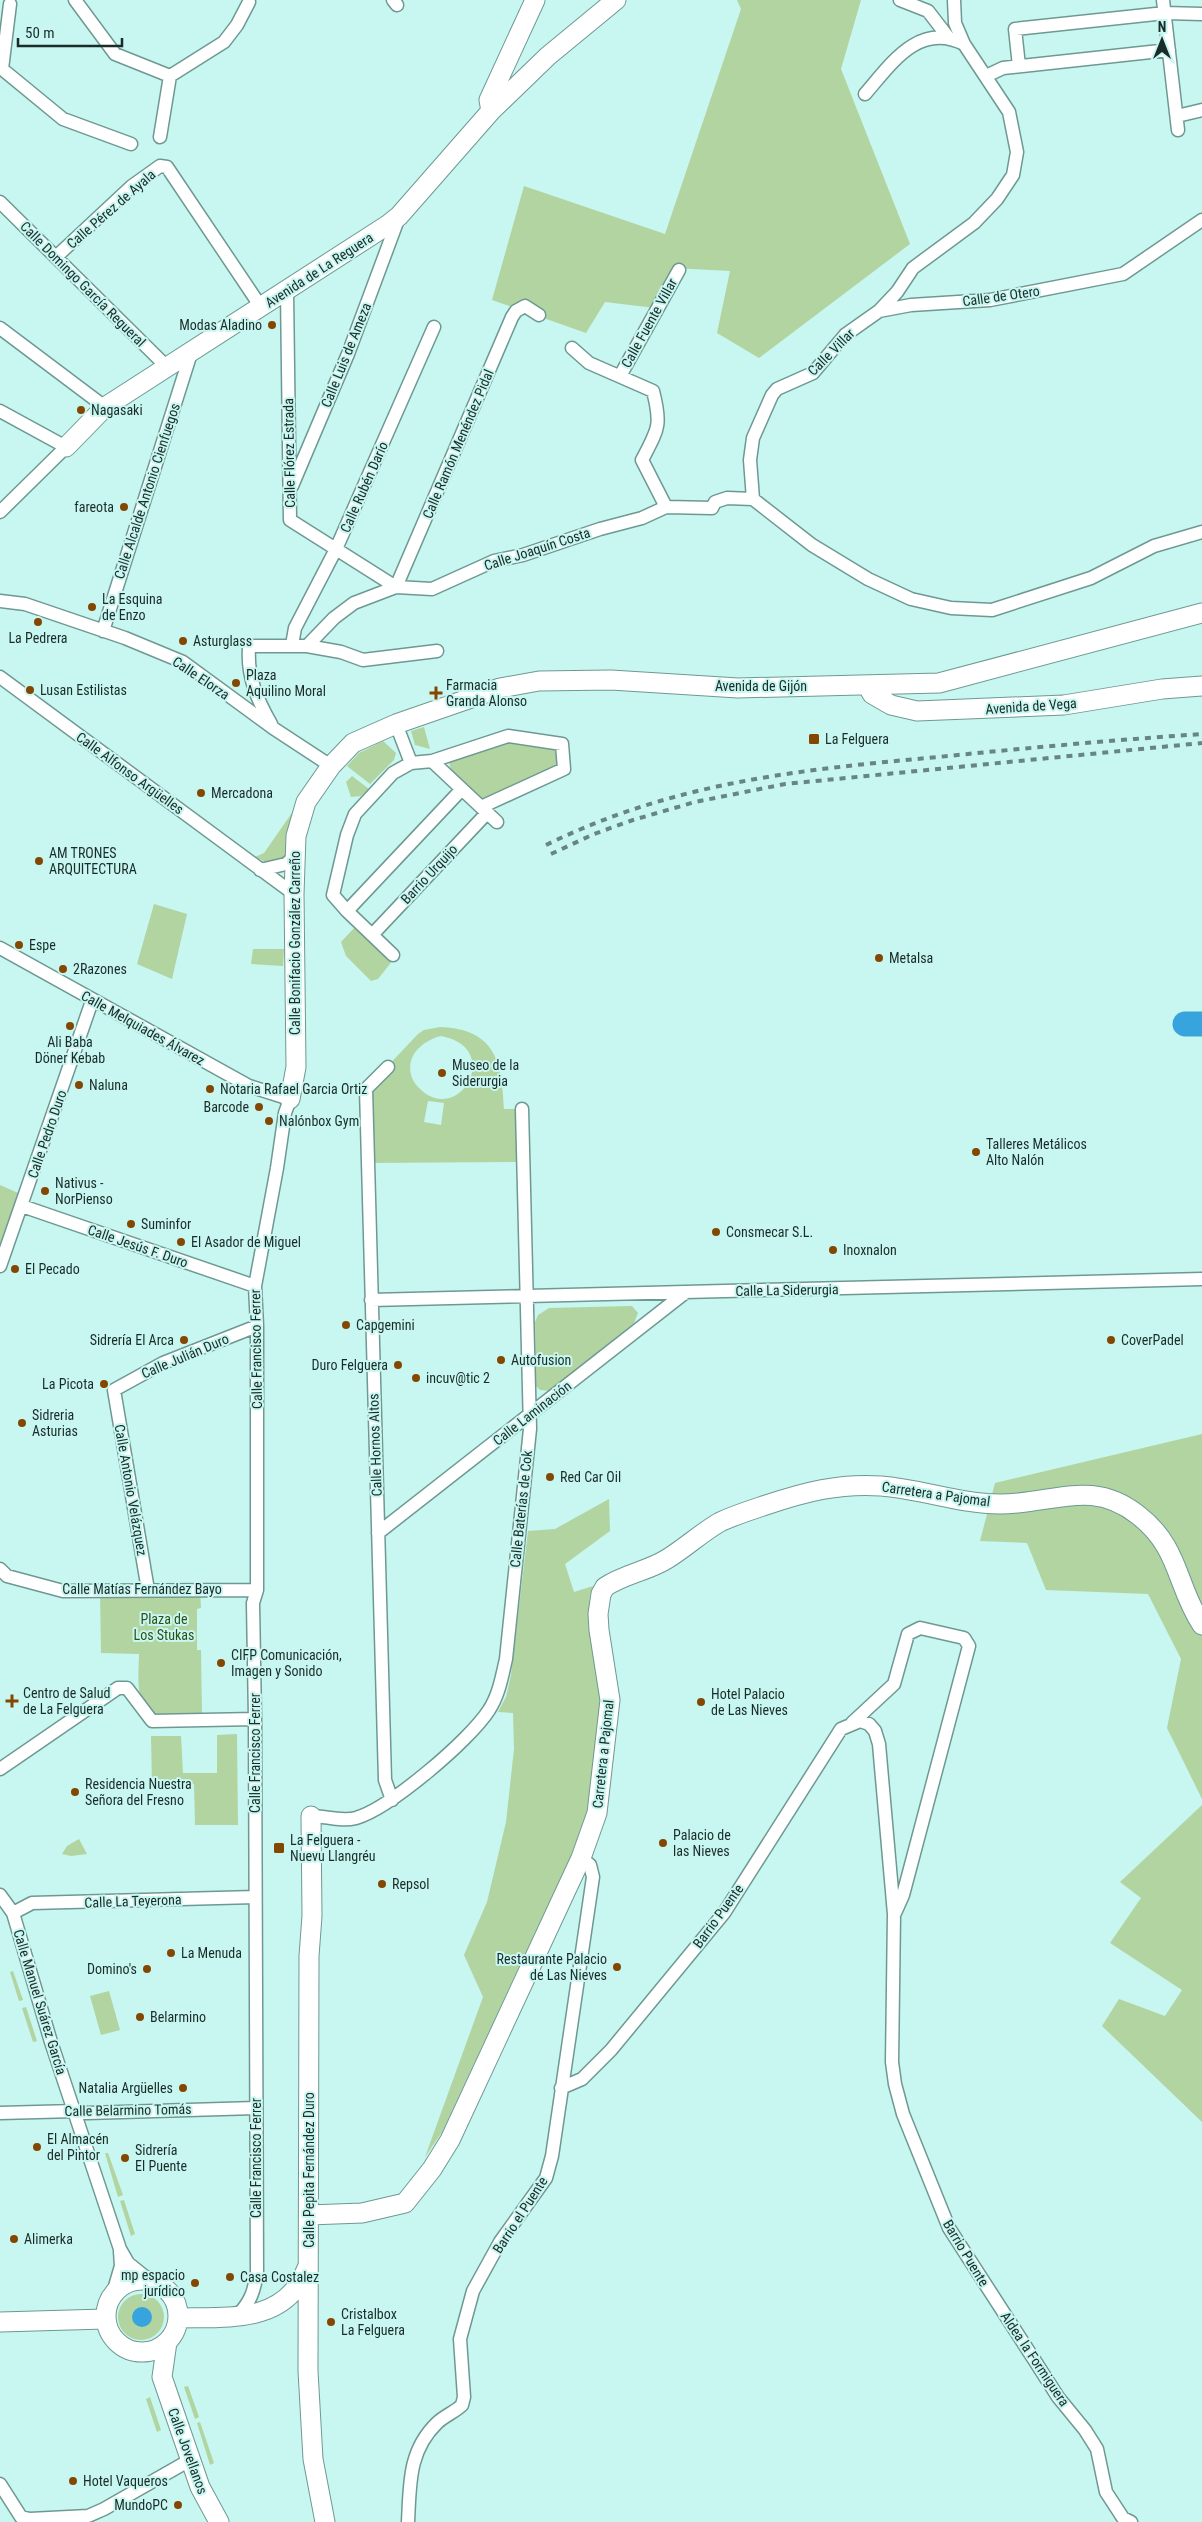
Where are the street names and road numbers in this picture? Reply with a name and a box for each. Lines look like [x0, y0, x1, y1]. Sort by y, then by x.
street label: Calle Pérez de Ayala [64, 166, 158, 252]
street label: Calle Domingo García Regueral [17, 218, 149, 350]
street label: Avenida de La Reguera [262, 229, 376, 311]
street label: Calle Fuente Villar [618, 275, 680, 371]
street label: Calle de Otero [961, 283, 1041, 309]
street label: Calle Luis de Ameza [318, 300, 374, 410]
street label: Calle Villar [804, 325, 858, 379]
street label: Calle Ramón Menéndez Pidal [419, 367, 497, 521]
street label: Calle Flórez Estrada [280, 398, 298, 508]
street label: Calle Alcalde Antonio Cienfuegos [111, 401, 183, 581]
street label: Calle Rubén Darío [337, 439, 391, 535]
street label: Calle Joaquín Costa [482, 524, 592, 574]
street label: Calle Elorza [170, 653, 232, 703]
street label: Avenida de Gijón [715, 678, 807, 694]
street label: Avenida de Vega [985, 695, 1077, 717]
street label: Calle Alfonso Argüelles [73, 729, 187, 817]
street label: Barrio Urquijo [397, 841, 461, 907]
street label: Calle Bonifacio González Carreño [287, 851, 303, 1035]
street label: Calle Melquiades Álvarez [78, 987, 208, 1069]
street label: Calle Pedro Duro [24, 1088, 70, 1180]
street label: Calle Jesús F. Duro [86, 1221, 190, 1271]
street label: Calle La Siderurgia [735, 1281, 839, 1299]
street label: Calle Francisco Ferrer [247, 1289, 265, 1409]
street label: Calle Julián Duro [139, 1330, 231, 1382]
street label: Calle Laminación [490, 1377, 574, 1449]
street label: Calle Hornos Altos [365, 1393, 385, 1497]
street label: Calle Antonio Velázquez [112, 1423, 150, 1557]
street label: Calle Baterías de Cok [507, 1449, 535, 1568]
street label: Carretera a Pajomal [881, 1478, 991, 1510]
street label: Calle Matías Fernández Bayo [62, 1581, 222, 1597]
street label: Calle Francisco Ferrer [247, 1693, 263, 1813]
street label: Carretera a Pajomal [589, 1699, 617, 1809]
street label: Barrio Puente [690, 1881, 747, 1951]
street label: Calle La Teyerona [84, 1891, 182, 1911]
street label: Calle Manuel Suárez García [10, 1927, 70, 2077]
street label: Calle Pepita Fernández Duro [301, 2092, 317, 2248]
street label: Calle Francisco Ferrer [248, 2098, 264, 2218]
street label: Calle Belarmino Tomás [64, 2101, 192, 2119]
street label: Barrio el Puente [489, 2173, 551, 2256]
street label: Barrio Puente [940, 2217, 992, 2290]
street label: Aldea la Formiguera [997, 2309, 1073, 2409]
street label: Calle Jovellanos [165, 2406, 211, 2496]

